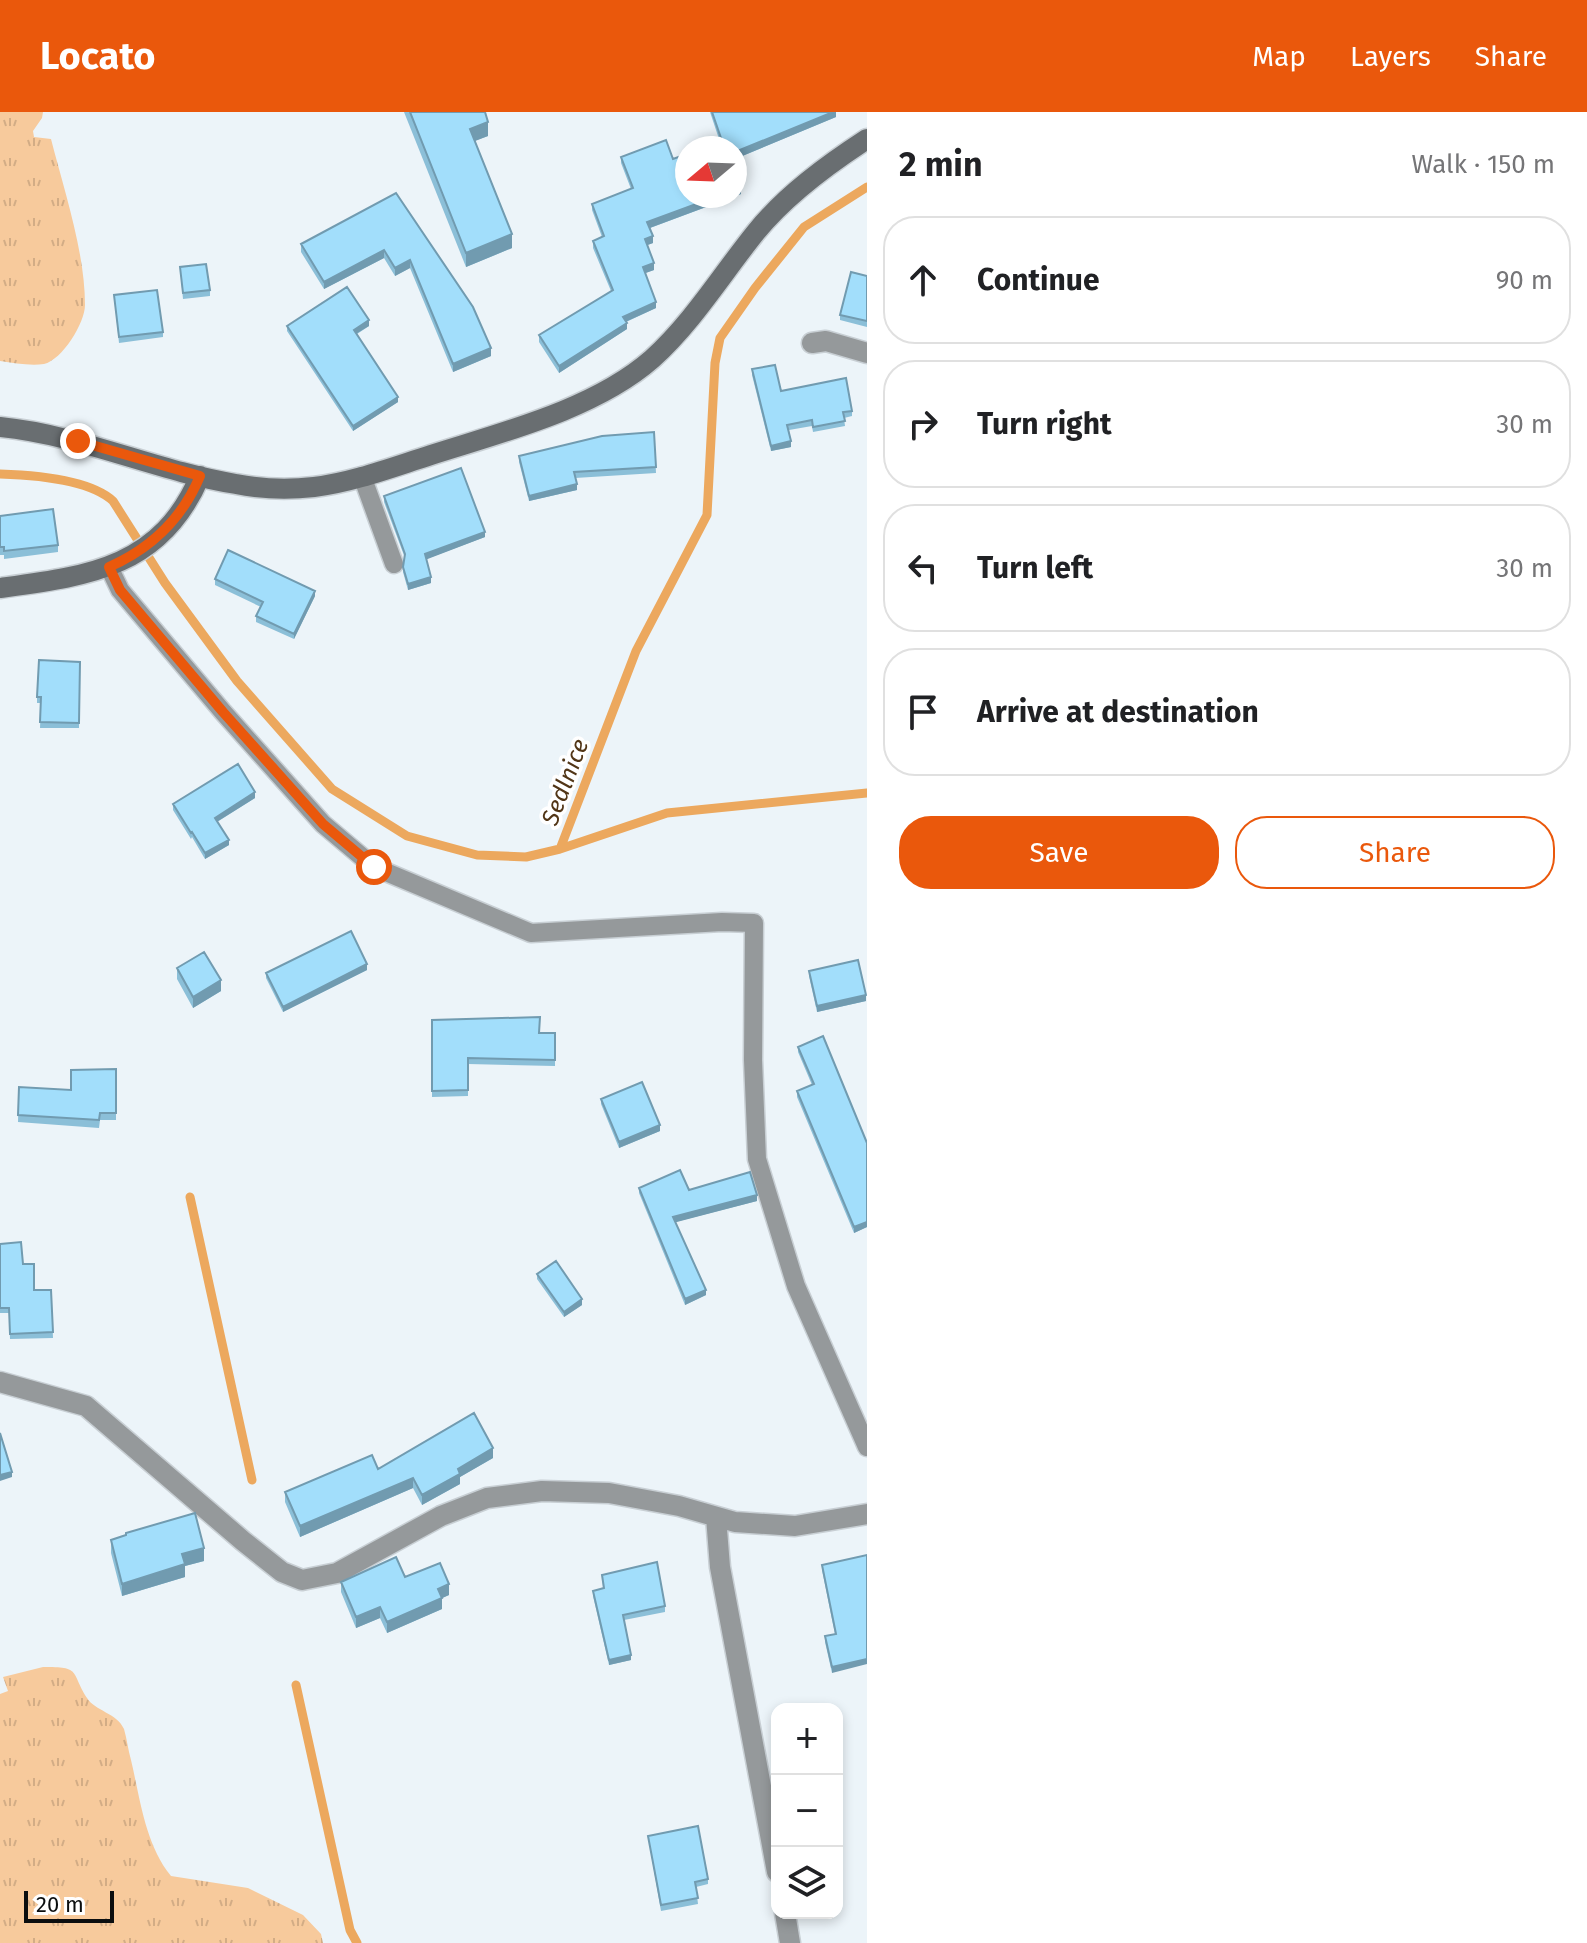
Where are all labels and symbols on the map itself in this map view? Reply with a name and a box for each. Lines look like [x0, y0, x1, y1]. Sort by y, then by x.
north arrow [675, 136, 747, 208]
route end [60, 423, 96, 459]
water label: Sedlnice [535, 735, 594, 830]
route start [356, 849, 392, 885]
scale bar [24, 1887, 114, 1923]

